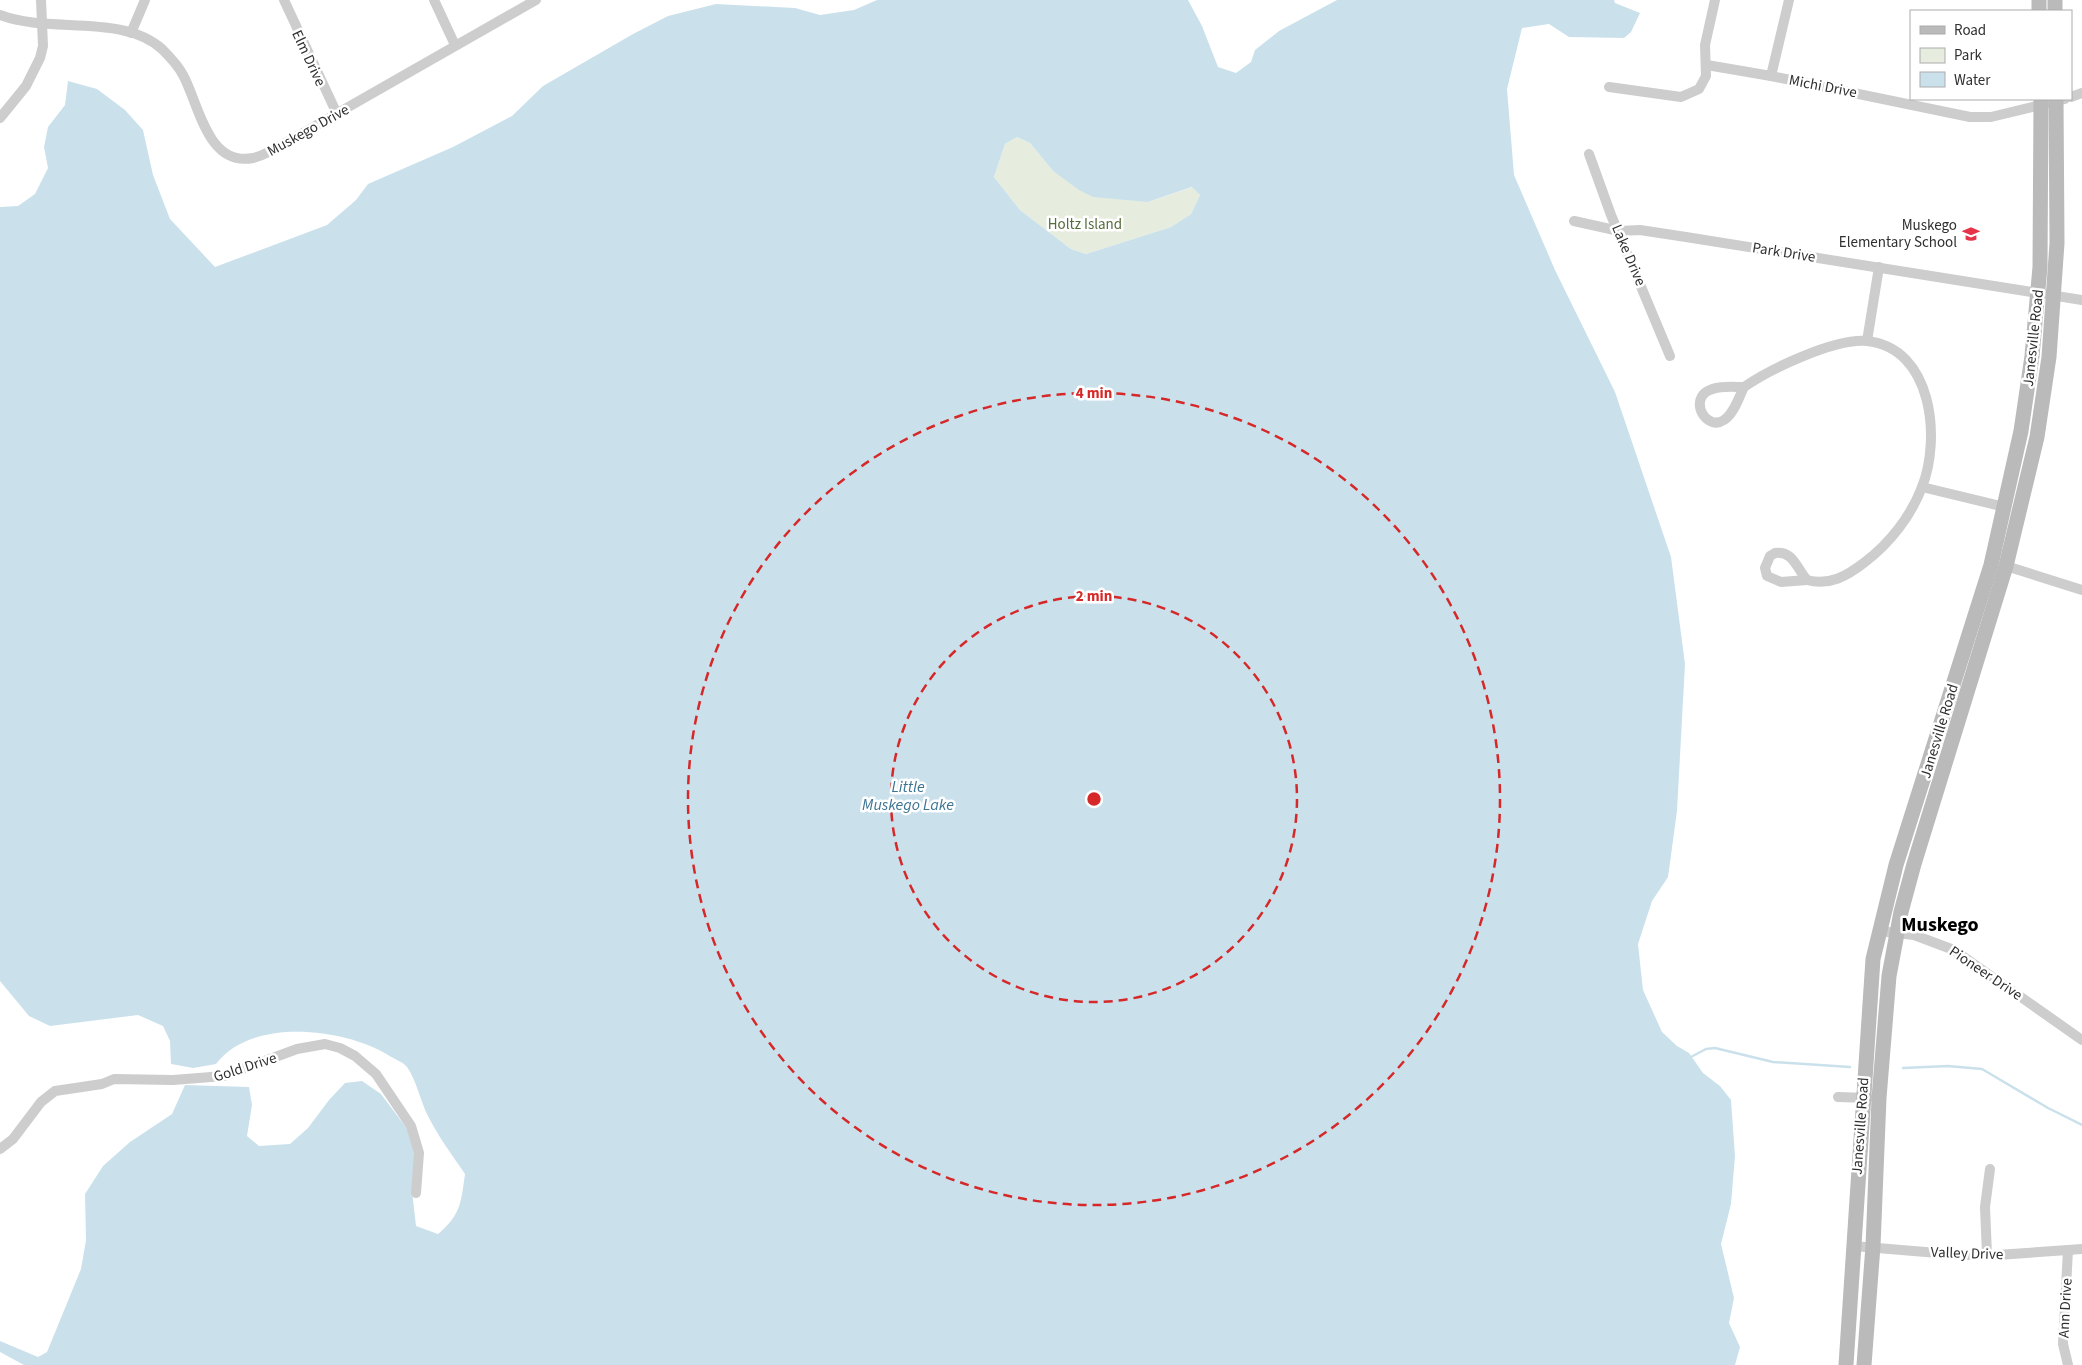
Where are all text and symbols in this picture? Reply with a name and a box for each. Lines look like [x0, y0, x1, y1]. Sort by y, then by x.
legend [1910, 10, 2072, 100]
text: Road [1954, 20, 1986, 41]
street label: Elm Drive [286, 27, 331, 90]
text: Park [1954, 45, 1983, 66]
street label: Michi Drive [1787, 70, 1859, 103]
text: Water [1954, 70, 1991, 91]
street label: Muskego Drive [263, 99, 353, 162]
park label: Holtz Island [1048, 214, 1122, 235]
place label: Muskego Elementary School [1839, 215, 1957, 253]
street label: Lake Drive [1606, 221, 1651, 289]
school or university icon: Muskego Elementary School [1961, 224, 1981, 244]
street label: Park Drive [1751, 237, 1817, 268]
street label: Janesville Road [2018, 288, 2049, 388]
text: 4 min [1076, 383, 1112, 404]
text: 2 min [1076, 586, 1112, 607]
street label: Janesville Road [1915, 681, 1964, 781]
water label: Little Muskego Lake [862, 776, 954, 816]
centre of rings [1085, 790, 1103, 808]
district label: Muskego [1901, 911, 1979, 939]
street label: Pioneer Drive [1945, 941, 2026, 1006]
street label: Gold Drive [211, 1047, 279, 1088]
street label: Janesville Road [1847, 1077, 1874, 1175]
street label: Valley Drive [1930, 1242, 2004, 1265]
street label: Ann Drive [2053, 1277, 2078, 1339]

